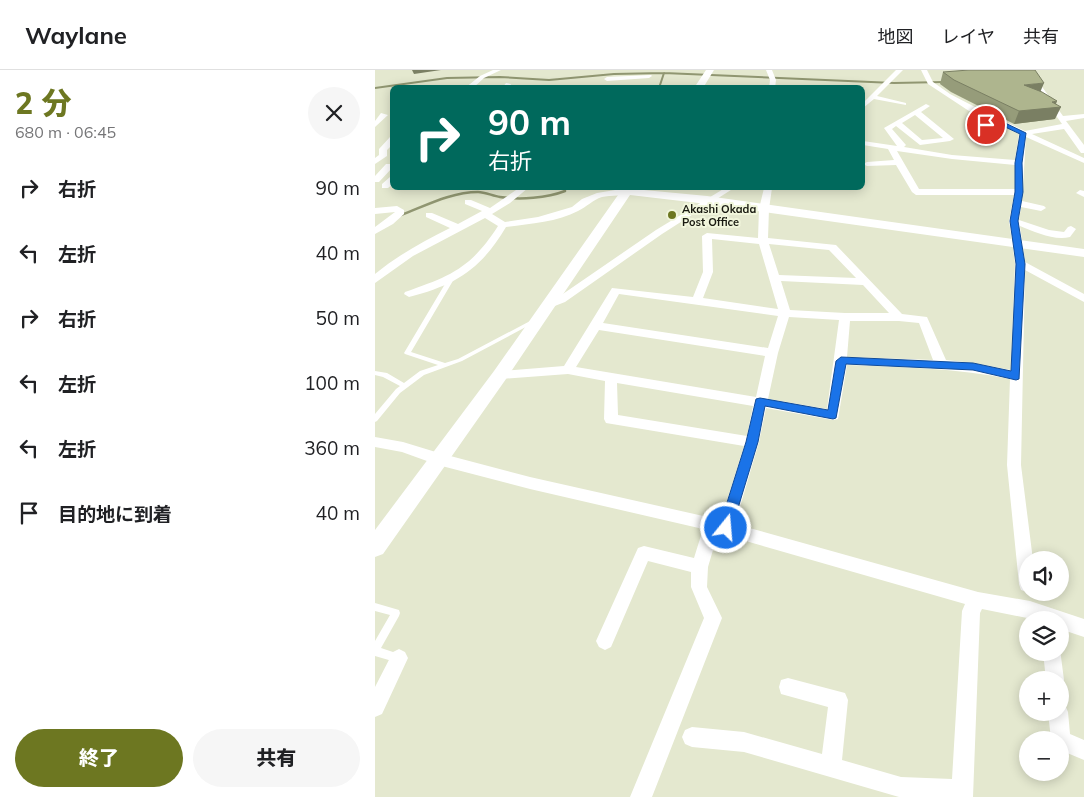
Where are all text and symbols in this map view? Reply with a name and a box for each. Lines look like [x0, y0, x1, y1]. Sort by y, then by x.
text: Waylane [25, 20, 127, 50]
text: 地図 [878, 25, 914, 48]
text: レイヤ [942, 25, 995, 48]
text: 共有 [1023, 25, 1059, 48]
text: 2 分 [15, 84, 71, 122]
button: close [308, 87, 360, 139]
text: 90 m [488, 100, 571, 144]
pin [965, 104, 1007, 146]
icon: right [405, 105, 470, 170]
icon: arrive [972, 111, 1000, 139]
text: 680 m · 06:45 [15, 122, 116, 142]
text: 右折 [488, 147, 532, 175]
icon: right [15, 174, 43, 202]
text: 90 m [316, 176, 360, 200]
text: 右折 [58, 177, 96, 201]
place label: Akashi Okada Post Office [682, 202, 756, 229]
marker: Akashi Okada Post Office [666, 209, 678, 221]
icon: left [15, 239, 43, 267]
text: 40 m [316, 241, 360, 265]
text: 左折 [58, 242, 96, 266]
icon: right [15, 304, 43, 332]
text: 50 m [316, 306, 360, 330]
text: 右折 [58, 307, 96, 331]
icon: left [15, 369, 43, 397]
text: 100 m [304, 371, 360, 395]
text: 左折 [58, 372, 96, 396]
icon: left [15, 434, 43, 462]
text: 360 m [304, 436, 360, 460]
text: 左折 [58, 437, 96, 461]
icon: arrive [15, 499, 43, 527]
text: 40 m [316, 501, 360, 525]
position arrow [699, 501, 751, 553]
text: 目的地に到着 [58, 502, 172, 526]
map controls [1019, 551, 1069, 781]
button: sound [1019, 551, 1069, 601]
button: layers [1019, 611, 1069, 661]
button: + [1019, 671, 1069, 721]
button: 終了 [15, 729, 183, 787]
button: 共有 [193, 729, 360, 787]
button: − [1019, 731, 1069, 781]

